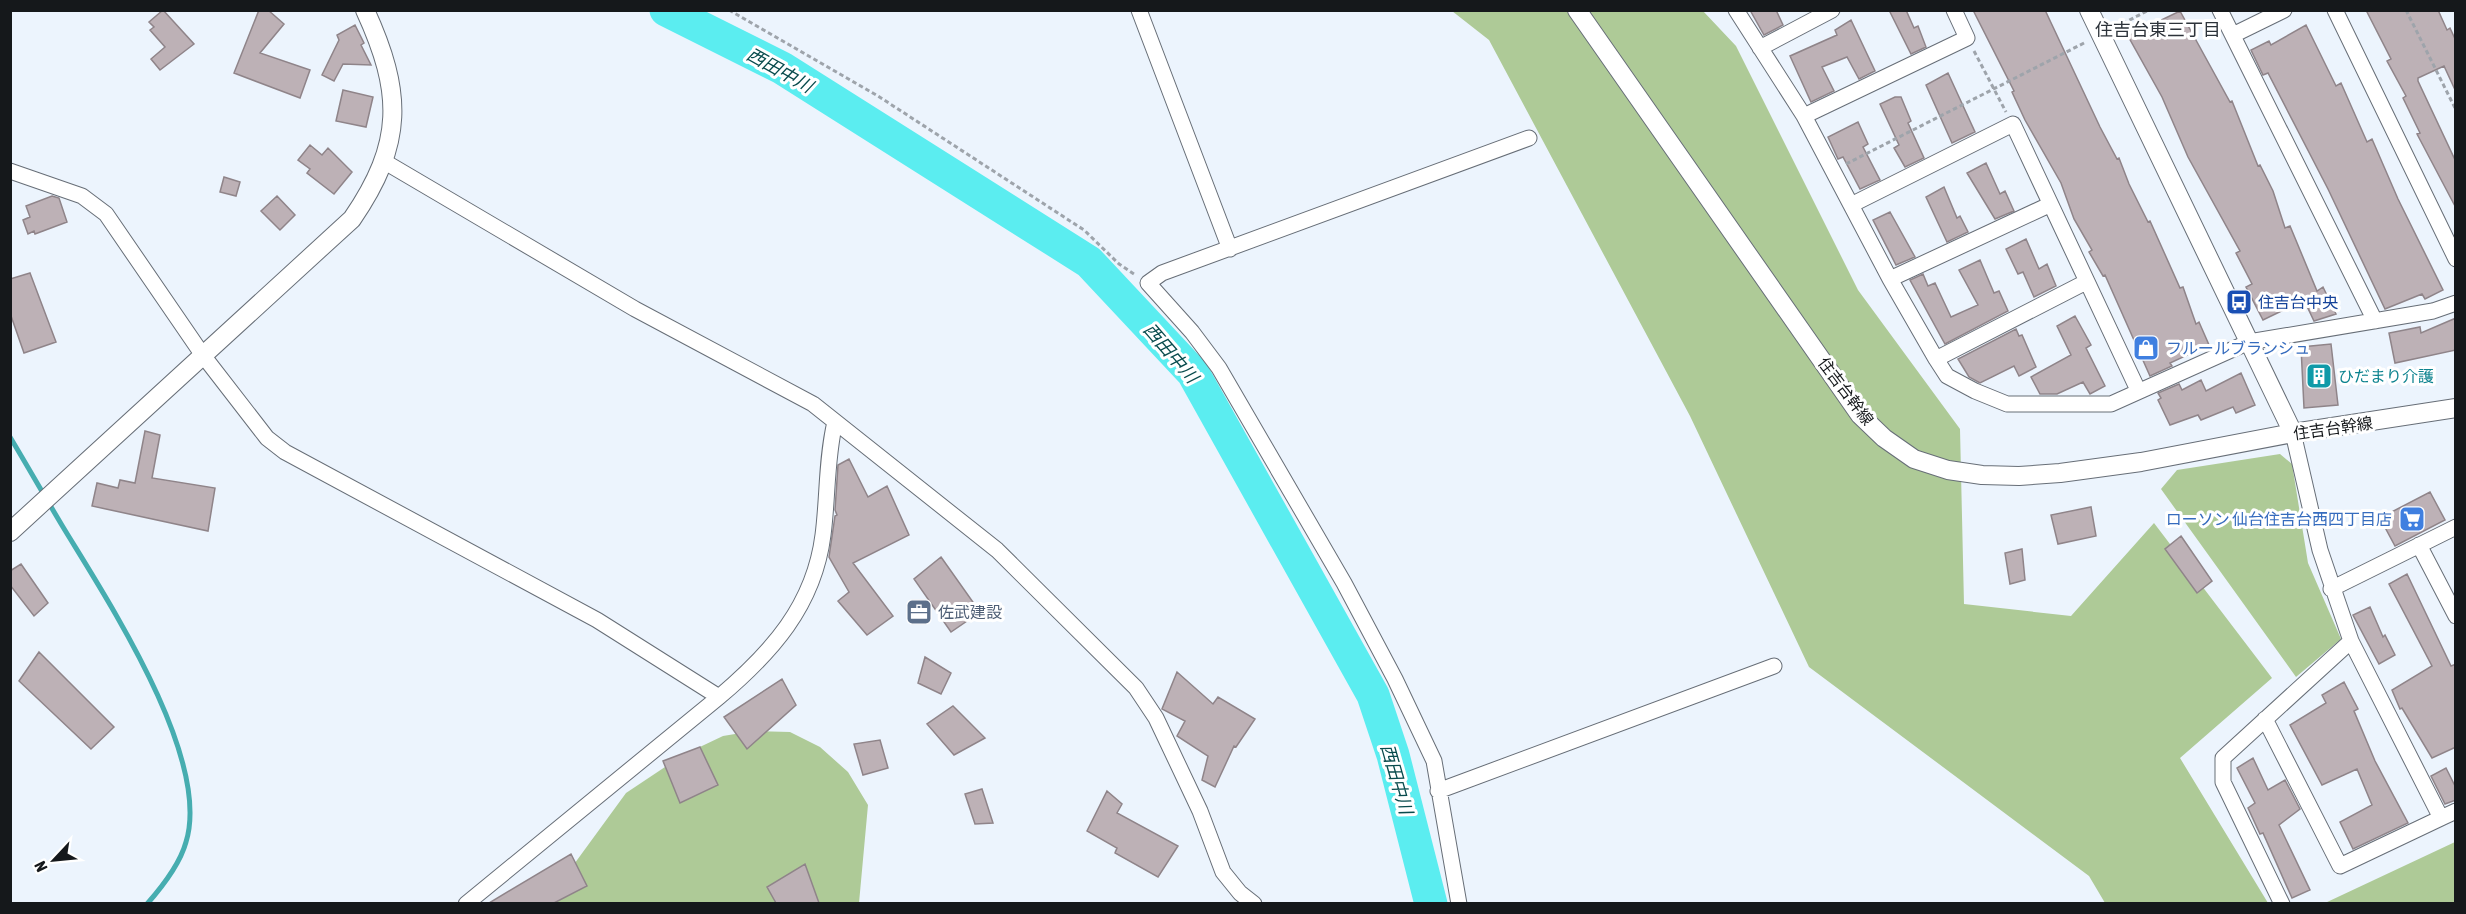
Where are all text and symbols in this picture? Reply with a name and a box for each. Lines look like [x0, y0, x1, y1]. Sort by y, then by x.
district label: 住吉台東三丁目 [2095, 19, 2221, 40]
water label: 西田中川 [743, 43, 818, 98]
bus stop icon: 住吉台中央 [2224, 287, 2254, 317]
place label: 住吉台中央 [2258, 293, 2338, 311]
water label: 西田中川 [1139, 319, 1204, 389]
shop icon: フルールブランシュ [2131, 333, 2161, 363]
place label: フルールブランシュ [2166, 339, 2310, 357]
street label: 住吉台幹線 [1815, 354, 1877, 428]
building icon: ひだまり介護 [2304, 361, 2334, 391]
place label: ひだまり介護 [2338, 367, 2434, 385]
street label: 住吉台幹線 [2292, 414, 2374, 442]
supermarket icon: ローソン 仙台住吉台西四丁目店 [2397, 504, 2427, 534]
place label: ローソン 仙台住吉台西四丁目店 [2166, 510, 2392, 528]
office icon: 佐武建設 [904, 597, 934, 627]
place label: 佐武建設 [938, 603, 1002, 621]
water label: 西田中川 [1377, 742, 1418, 818]
north arrow [24, 830, 84, 890]
text: N [30, 858, 51, 875]

